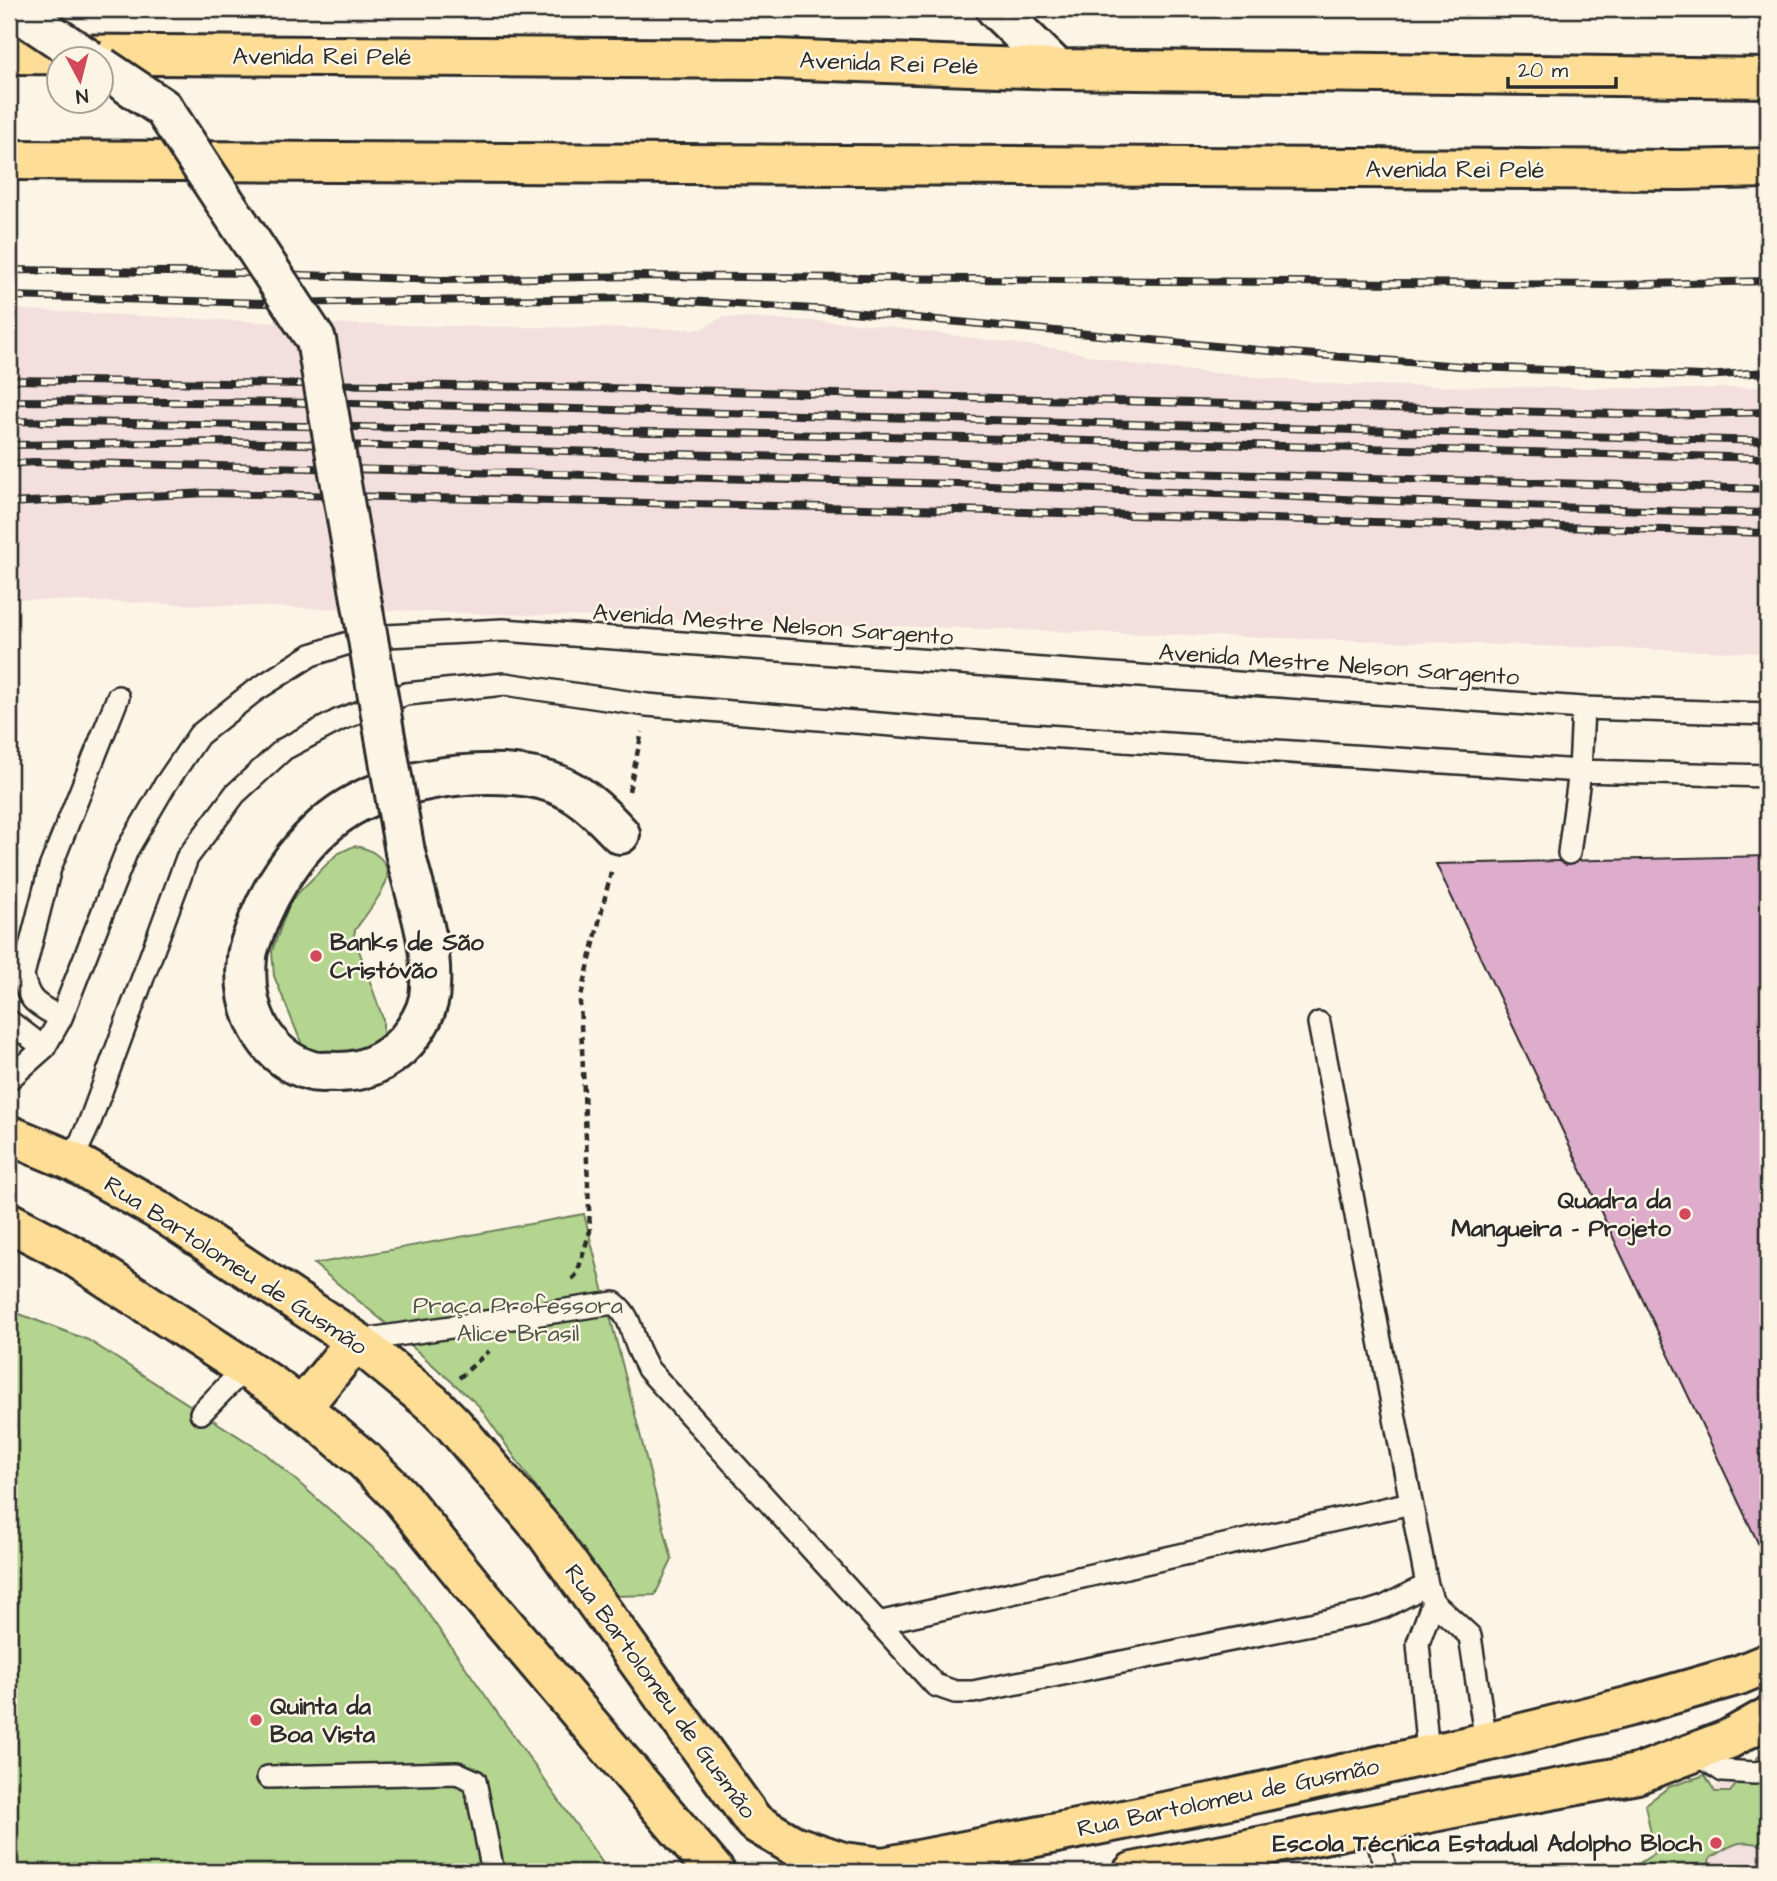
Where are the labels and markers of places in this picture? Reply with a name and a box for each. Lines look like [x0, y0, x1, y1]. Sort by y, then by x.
place label: Banks de São Cristóvão [330, 926, 484, 988]
marker: Banks de São Cristóvão [308, 948, 324, 964]
place label: Quadra da Mangueira - Projeto [1451, 1184, 1672, 1247]
marker: Quadra da Mangueira - Projeto [1677, 1206, 1693, 1222]
place label: Quinta da Boa Vista [270, 1690, 376, 1752]
marker: Quinta da Boa Vista [248, 1712, 264, 1728]
place label: Escola Técnica Estadual Adolpho Bloch [1273, 1827, 1703, 1861]
marker: Escola Técnica Estadual Adolpho Bloch [1708, 1835, 1724, 1851]

